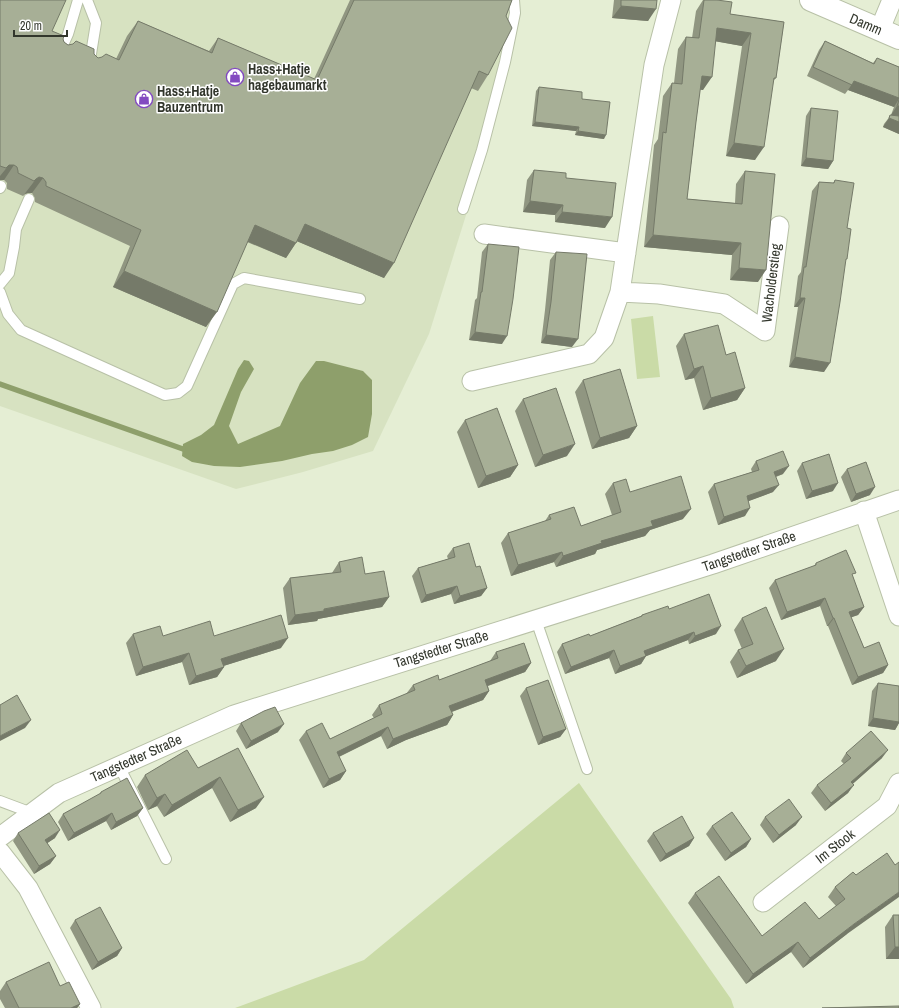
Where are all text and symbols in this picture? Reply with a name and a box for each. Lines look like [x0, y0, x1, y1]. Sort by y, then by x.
street label: Damm [847, 9, 885, 39]
scale bar [14, 12, 67, 38]
text: 20 m [20, 18, 42, 34]
place label: Hass+Hatje hagebaumarkt [248, 60, 327, 94]
shop icon: Hass+Hatje hagebaumarkt [225, 67, 245, 87]
place label: Hass+Hatje Bauzentrum [157, 82, 223, 116]
shop icon: Hass+Hatje Bauzentrum [134, 89, 154, 109]
street label: Wacholderstieg [757, 242, 785, 323]
street label: Tangstedter Straße [700, 527, 798, 575]
street label: Tangstedter Straße [392, 626, 490, 672]
street label: Tangstedter Straße [88, 730, 184, 786]
street label: Im Stook [812, 825, 859, 867]

